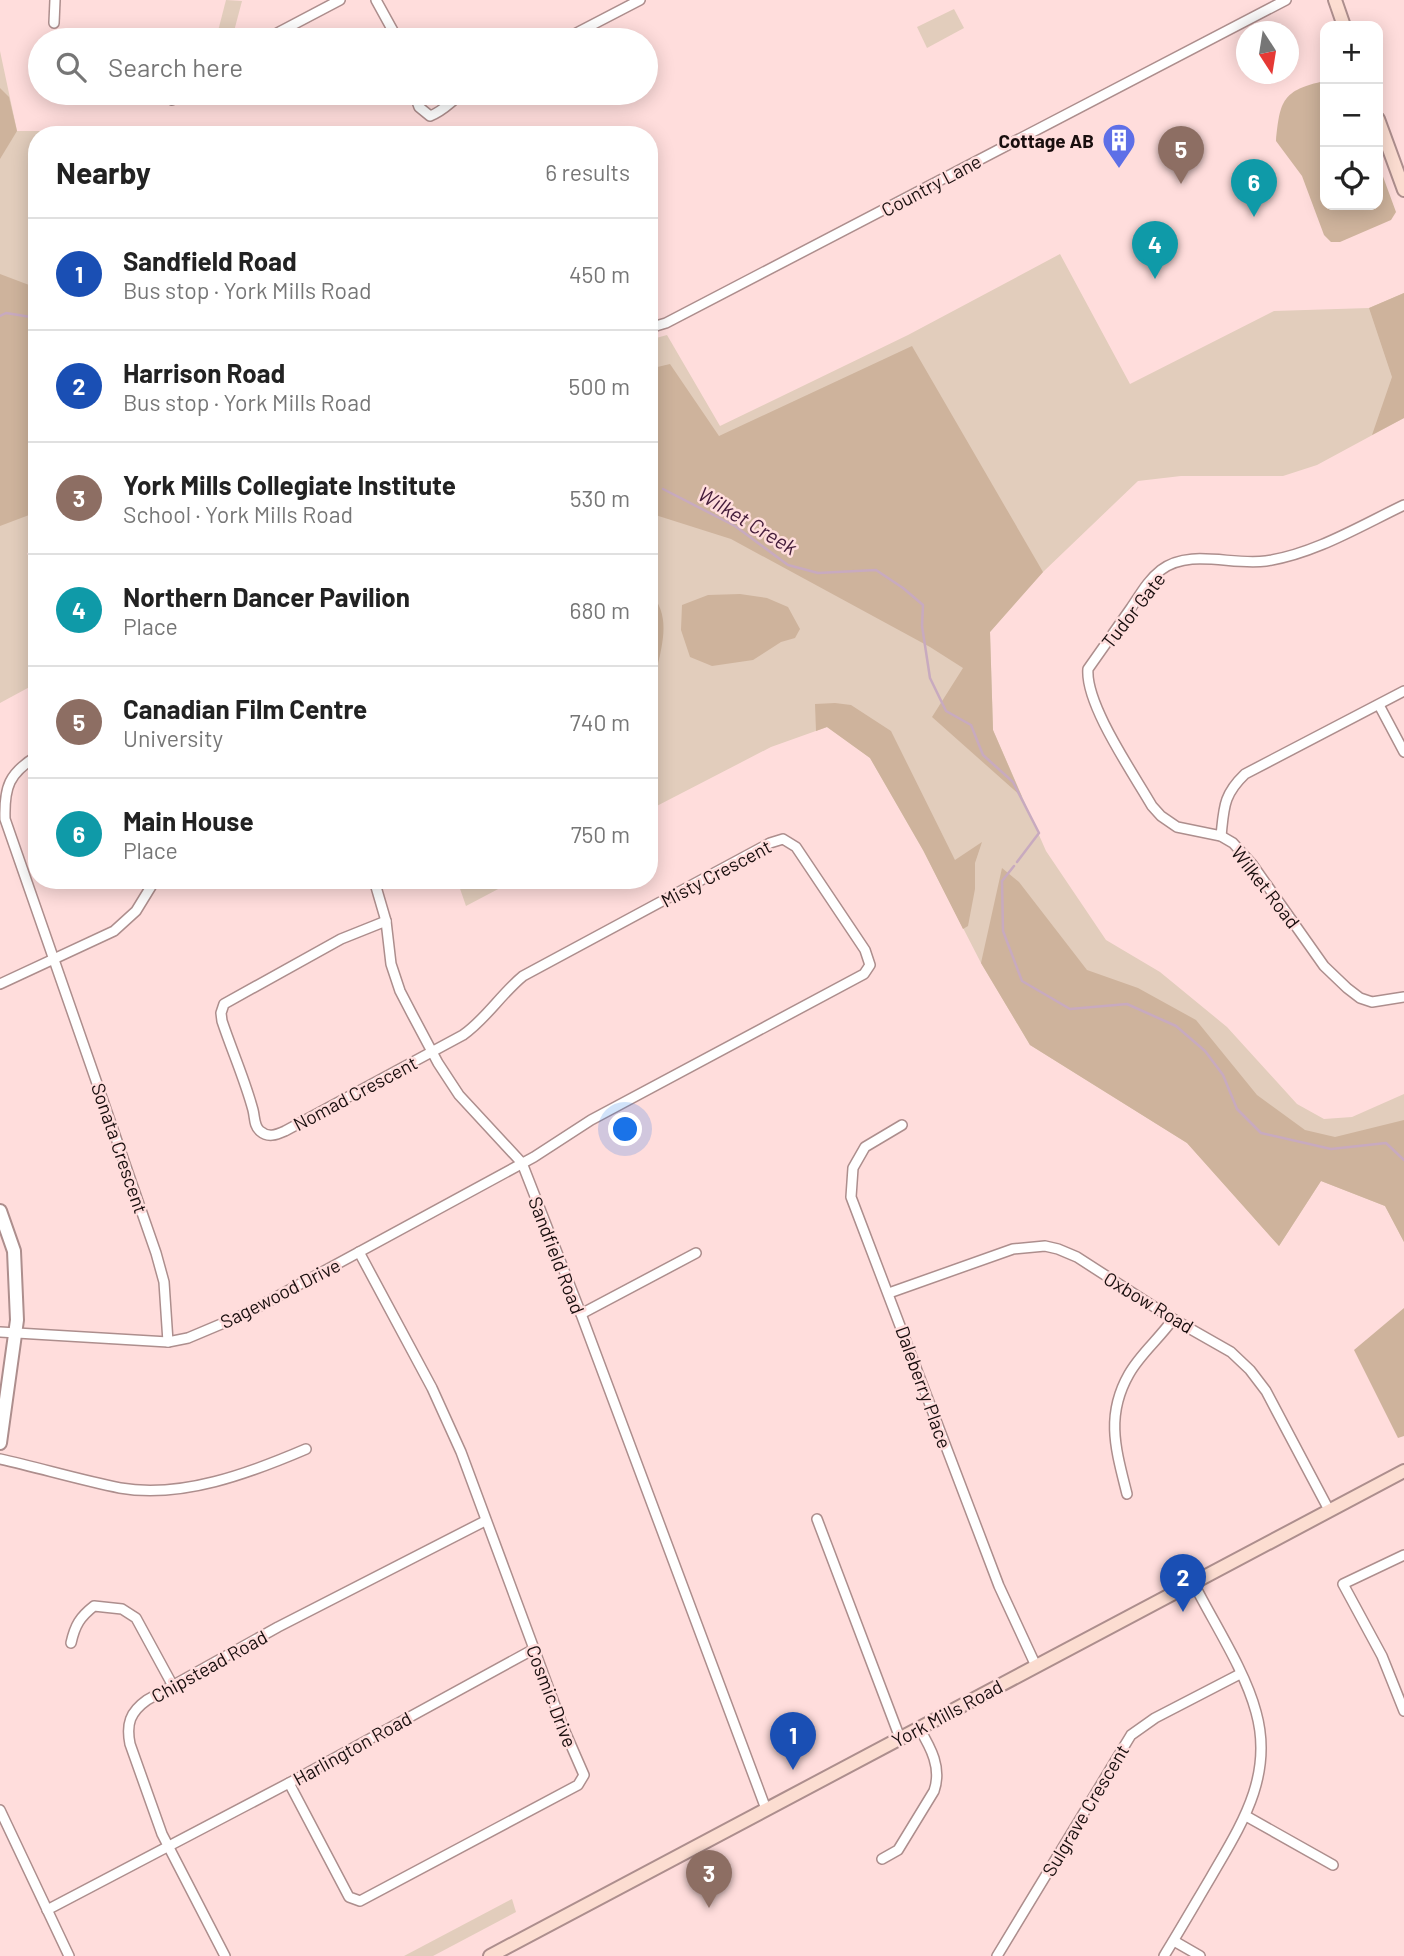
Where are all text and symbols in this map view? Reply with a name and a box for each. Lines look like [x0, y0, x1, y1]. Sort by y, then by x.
north arrow [1236, 21, 1299, 84]
map controls [1320, 21, 1383, 210]
button: + [1320, 21, 1383, 84]
search box [28, 28, 658, 105]
icon: search [52, 48, 90, 86]
text: Search here [108, 51, 243, 82]
button: − [1320, 84, 1383, 147]
building icon: Cottage AB [1100, 121, 1138, 170]
pin: 5 [1158, 126, 1204, 184]
place label: Cottage AB [998, 129, 1094, 152]
button: locate [1320, 147, 1383, 210]
street label: Country Lane [877, 149, 985, 221]
text: Nearby [56, 154, 151, 190]
text: 6 results [545, 158, 630, 186]
pin: 6 [1231, 159, 1277, 217]
pin: 4 [1132, 221, 1178, 279]
text: Sandfield Road [123, 245, 297, 276]
text: 1 [75, 260, 83, 288]
text: 450 m [569, 260, 630, 288]
text: Bus stop · York Mills Road [123, 276, 371, 304]
text: Harrison Road [123, 357, 285, 388]
text: 2 [73, 372, 85, 400]
text: 500 m [569, 372, 630, 400]
text: Bus stop · York Mills Road [123, 388, 371, 416]
text: York Mills Collegiate Institute [123, 469, 456, 500]
water label: Wilket Creek [694, 481, 803, 560]
text: 3 [73, 484, 85, 512]
text: 530 m [570, 484, 630, 512]
text: School · York Mills Road [123, 500, 353, 528]
street label: Tudor Gate [1096, 568, 1170, 652]
text: Northern Dancer Pavilion [123, 581, 410, 612]
text: 4 [72, 596, 86, 624]
text: 680 m [570, 596, 630, 624]
text: Place [123, 612, 178, 640]
text: Canadian Film Centre [123, 693, 367, 724]
text: 5 [73, 708, 85, 736]
text: 740 m [570, 708, 630, 736]
text: University [123, 724, 223, 752]
text: Main House [123, 805, 254, 836]
text: 6 [73, 820, 85, 848]
text: 750 m [571, 820, 630, 848]
street label: Misty Crescent [657, 834, 775, 912]
text: Place [123, 836, 178, 864]
street label: Wilket Road [1227, 841, 1305, 933]
street label: Nomad Crescent [289, 1051, 421, 1135]
street label: Sonata Crescent [87, 1080, 153, 1216]
your location [608, 1112, 642, 1146]
street label: Sandfield Road [524, 1193, 590, 1317]
street label: Sagewood Drive [216, 1253, 344, 1333]
street label: Oxbow Road [1100, 1266, 1198, 1338]
street label: Daleberry Place [891, 1323, 957, 1451]
pin: 2 [1160, 1554, 1206, 1612]
street label: Chipstead Road [147, 1625, 271, 1707]
street label: Cosmic Drive [522, 1642, 582, 1750]
street label: York Mills Road [888, 1674, 1006, 1752]
street label: Harlington Road [289, 1706, 415, 1790]
pin: 1 [770, 1712, 816, 1770]
street label: Sulgrave Crescent [1037, 1740, 1133, 1880]
pin: 3 [686, 1850, 732, 1908]

